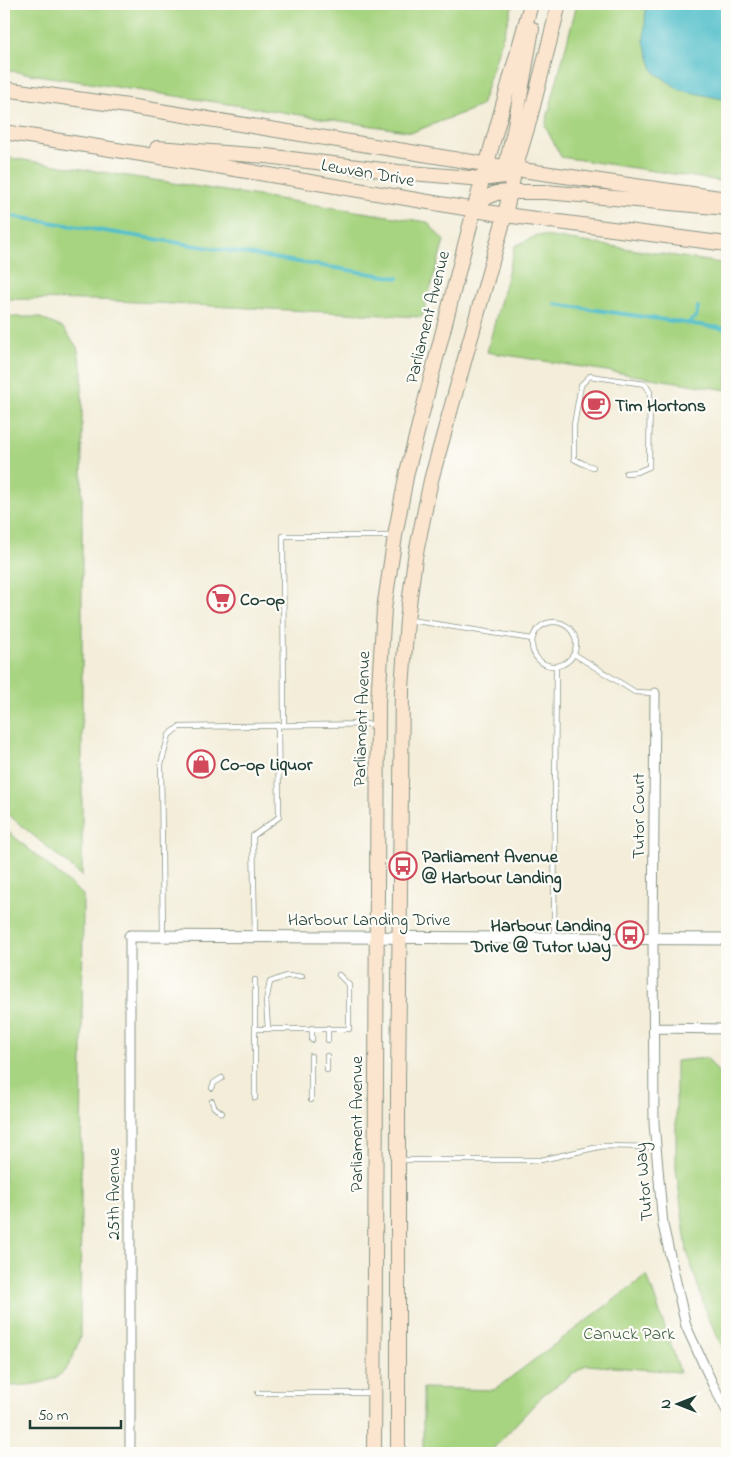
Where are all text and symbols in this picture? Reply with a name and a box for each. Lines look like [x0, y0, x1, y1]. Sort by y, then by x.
street label: Lewvan Drive [319, 153, 417, 195]
street label: Parliament Avenue [400, 248, 458, 387]
cafe icon: Tim Hortons [581, 390, 611, 420]
place label: Tim Hortons [615, 394, 706, 420]
supermarket icon: Co-op [206, 584, 236, 614]
place label: Co-op [240, 588, 285, 614]
street label: Parliament Avenue [348, 650, 378, 787]
shop icon: Co-op Liquor [186, 749, 216, 779]
place label: Co-op Liquor [220, 753, 313, 779]
street label: Tutor Court [627, 773, 653, 859]
place label: Parliament Avenue @ Harbour Landing [422, 845, 562, 893]
bus stop icon: Parliament Avenue @ Harbour Landing [388, 851, 418, 881]
street label: Harbour Landing Drive [288, 908, 451, 935]
place label: Harbour Landing Drive @ Tutor Way [470, 914, 611, 962]
bus stop icon: Harbour Landing Drive @ Tutor Way [615, 920, 645, 950]
street label: Parliament Avenue [345, 1055, 371, 1192]
street label: Tutor Way [629, 1142, 661, 1222]
street label: 25th Avenue [102, 1147, 128, 1240]
park label: Canuck Park [583, 1322, 675, 1348]
north arrow [654, 1380, 704, 1430]
scale bar [30, 1397, 121, 1429]
text: N [656, 1399, 677, 1409]
text: 50 m [38, 1405, 69, 1427]

